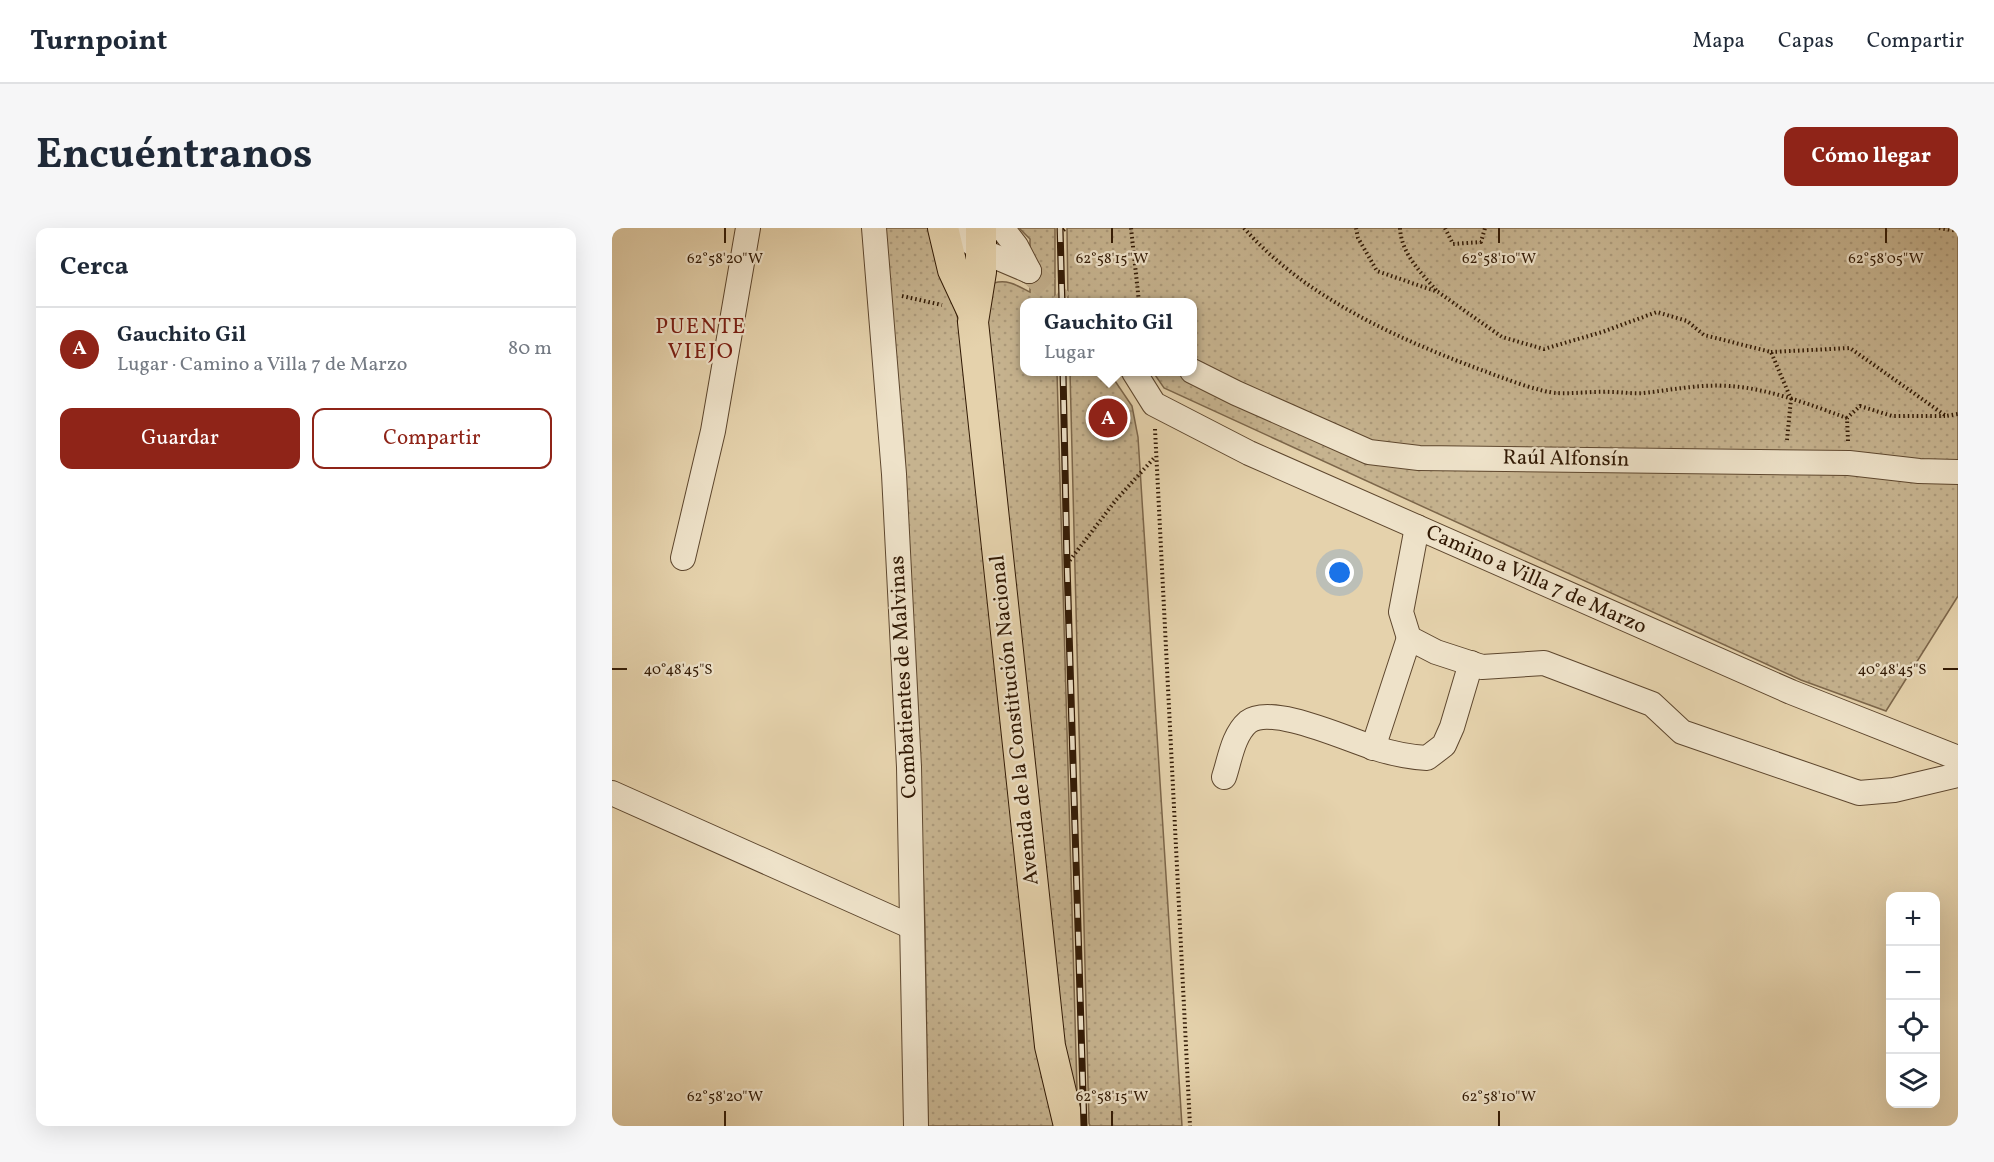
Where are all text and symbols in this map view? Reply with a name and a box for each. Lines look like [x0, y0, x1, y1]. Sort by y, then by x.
text: Turnpoint [30, 22, 167, 61]
text: Mapa [1693, 27, 1745, 56]
text: Capas [1778, 27, 1834, 56]
text: Compartir [1867, 27, 1964, 56]
text: Encuéntranos [36, 127, 312, 186]
button: Cómo llegar [1784, 127, 1958, 186]
text: Cerca [60, 249, 129, 285]
text: 62°58'20"W [687, 249, 763, 270]
text: 62°58'15"W [1076, 249, 1148, 270]
text: 62°58'10"W [1462, 249, 1536, 270]
text: 62°58'05"W [1848, 249, 1924, 270]
popup [1020, 298, 1197, 376]
text: Gauchito Gil [1044, 308, 1173, 339]
district label: PUENTE VIEJO [655, 312, 747, 368]
text: Gauchito Gil [117, 320, 246, 351]
text: A [72, 335, 87, 363]
text: 80 m [508, 335, 552, 363]
text: Lugar [1044, 339, 1095, 367]
text: Lugar · Camino a Villa 7 de Marzo [117, 351, 407, 379]
pin: A [1088, 396, 1128, 441]
button: Guardar [60, 408, 300, 469]
button: Compartir [312, 408, 552, 469]
street label: Raúl Alfonsín [1502, 443, 1630, 475]
street label: Camino a Villa 7 de Marzo [1421, 518, 1651, 642]
street label: Avenida de la Constitución Nacional [983, 554, 1047, 886]
street label: Combatientes de Malvinas [883, 555, 925, 799]
your location [1325, 558, 1354, 587]
text: 40°48'45"S [643, 660, 713, 681]
text: 40°48'45"S [1857, 660, 1927, 681]
map controls [1886, 892, 1940, 1108]
button: + [1886, 892, 1940, 946]
button: − [1886, 946, 1940, 1000]
button: locate [1886, 1000, 1940, 1054]
button: layers [1886, 1054, 1940, 1108]
text: 62°58'20"W [687, 1087, 763, 1108]
text: 62°58'15"W [1076, 1087, 1148, 1108]
text: 62°58'10"W [1462, 1087, 1536, 1108]

